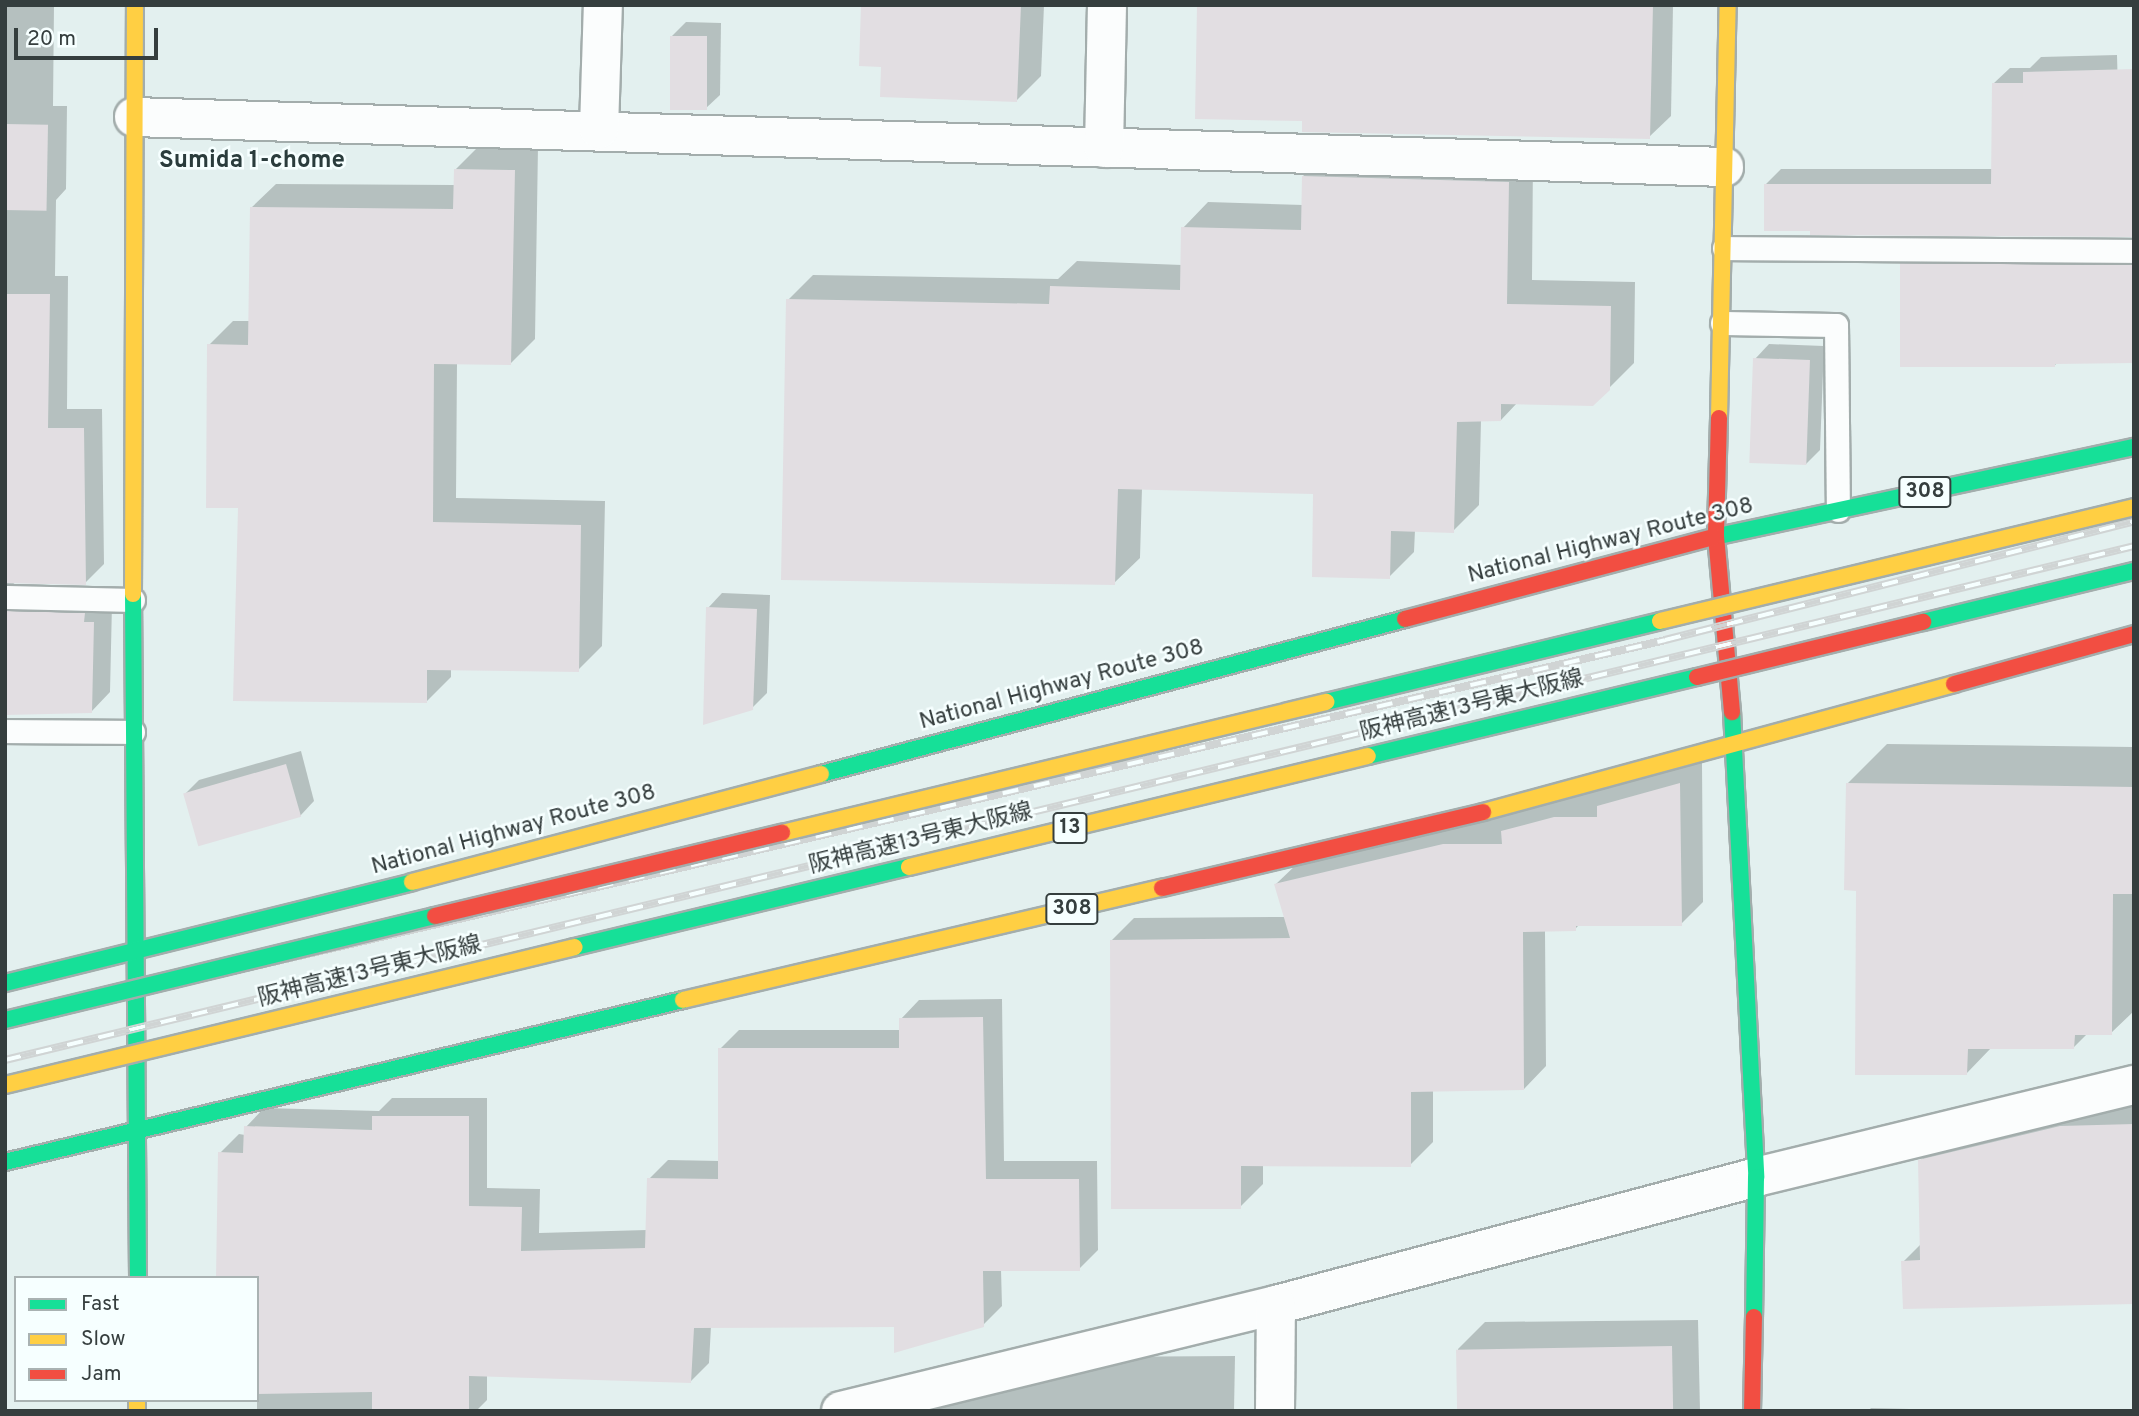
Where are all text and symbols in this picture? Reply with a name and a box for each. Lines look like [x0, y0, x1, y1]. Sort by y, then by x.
scale bar [18, 14, 161, 58]
text: 20 m [27, 26, 76, 53]
district label: Sumida 1-chome [159, 148, 345, 176]
road number: 308 [1897, 475, 1953, 510]
street label: National Highway Route 308 [1465, 493, 1757, 591]
street label: National Highway Route 308 [917, 635, 1207, 737]
street label: 阪神高速13号東大阪線 [1357, 666, 1587, 748]
street label: National Highway Route 308 [369, 780, 659, 882]
street label: 阪神高速13号東大阪線 [806, 799, 1036, 881]
road number: 13 [1052, 810, 1088, 846]
road number: 308 [1044, 892, 1100, 926]
street label: 阪神高速13号東大阪線 [255, 932, 485, 1014]
legend [14, 1276, 259, 1402]
text: Fast [81, 1291, 120, 1318]
text: Slow [81, 1326, 126, 1353]
text: Jam [81, 1361, 122, 1388]

